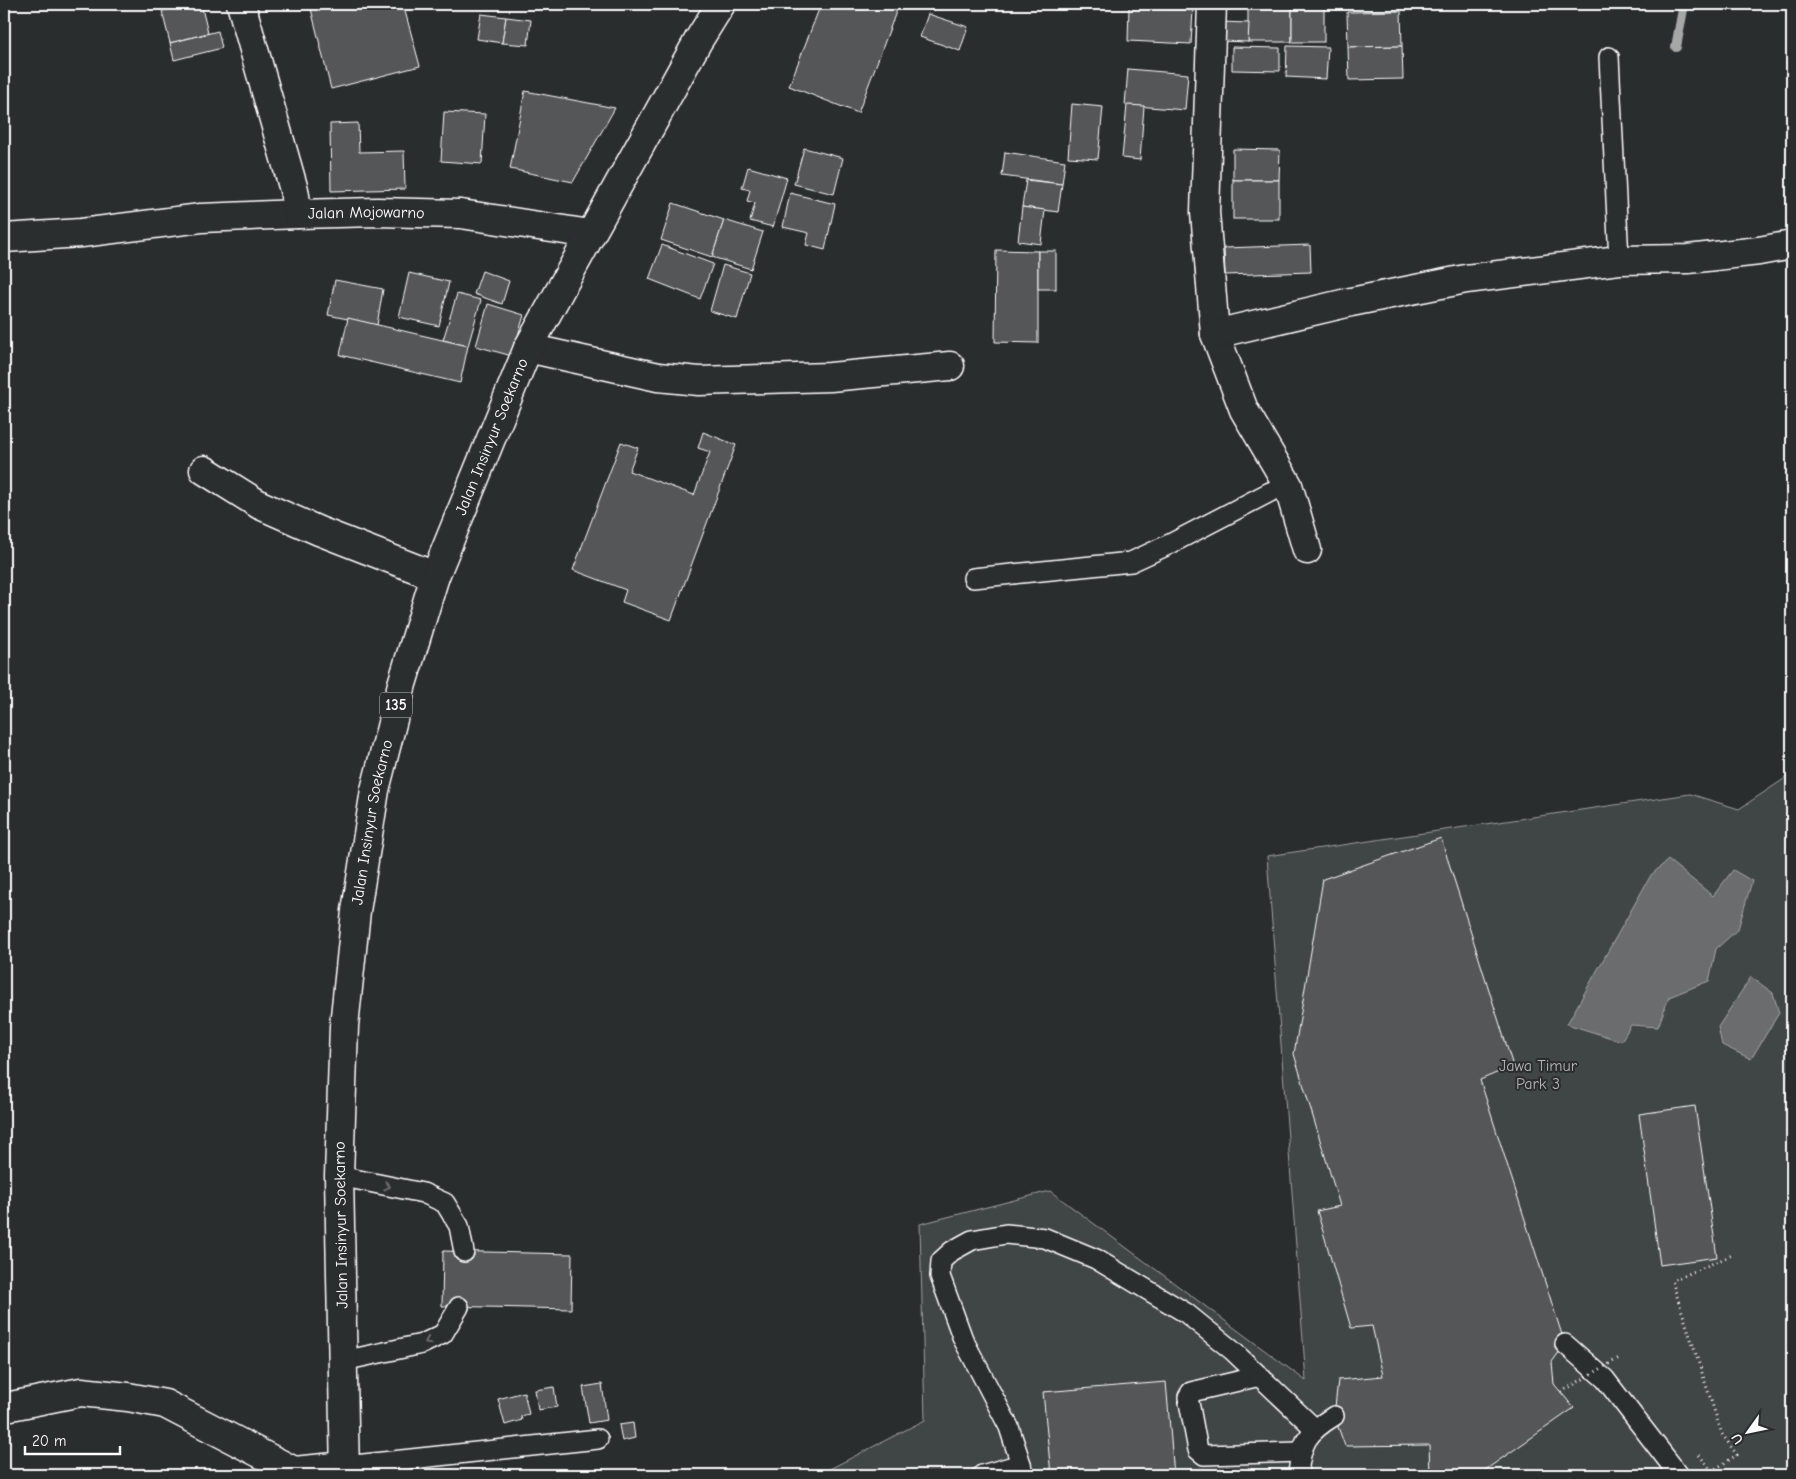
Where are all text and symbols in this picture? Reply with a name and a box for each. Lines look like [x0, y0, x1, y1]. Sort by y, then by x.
street label: Jalan Mojowarno [308, 203, 425, 223]
street label: Jalan Insinyur Soekarno [452, 356, 532, 518]
road number: 135 [380, 692, 412, 718]
street label: Jalan Insinyur Soekarno [348, 738, 396, 906]
park label: Jawa Timur Park 3 [1499, 1057, 1578, 1093]
street label: Jalan Insinyur Soekarno [331, 1141, 351, 1309]
one-way arrow [382, 1180, 391, 1190]
one-way arrow [424, 1335, 433, 1346]
north arrow [1724, 1406, 1774, 1456]
scale bar [25, 1424, 120, 1456]
text: U [1728, 1430, 1747, 1447]
text: 20 m [32, 1432, 66, 1450]

